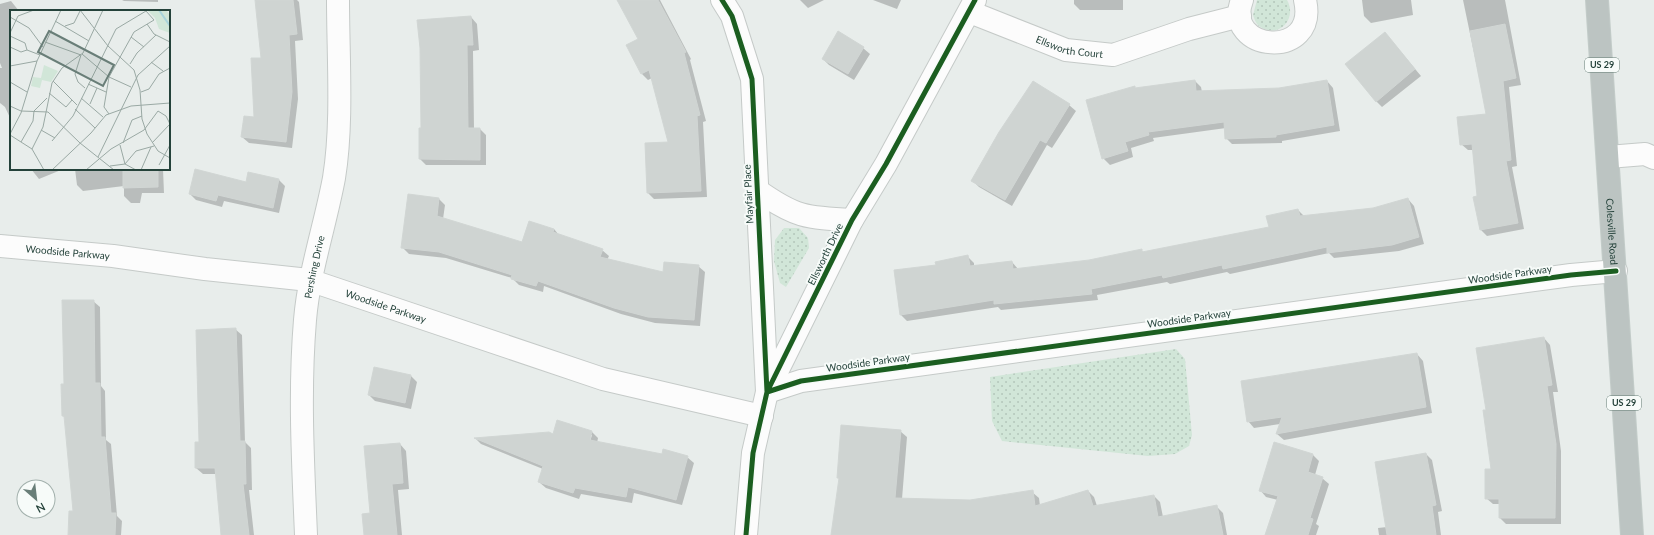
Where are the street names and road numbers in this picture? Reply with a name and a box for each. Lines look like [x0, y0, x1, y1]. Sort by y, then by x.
street label: Ellsworth Court [1034, 33, 1104, 60]
road number: US 29 [1585, 58, 1619, 72]
street label: Mayfair Place [740, 164, 756, 224]
street label: Colesville Road [1604, 198, 1620, 265]
street label: Ellsworth Drive [805, 221, 845, 287]
street label: Pershing Drive [302, 234, 327, 299]
street label: Woodside Parkway [25, 242, 111, 262]
street label: Woodside Parkway [1467, 262, 1553, 286]
street label: Woodside Parkway [344, 287, 429, 325]
street label: Woodside Parkway [1146, 306, 1232, 330]
street label: Woodside Parkway [825, 350, 911, 374]
road number: US 29 [1607, 396, 1641, 410]

